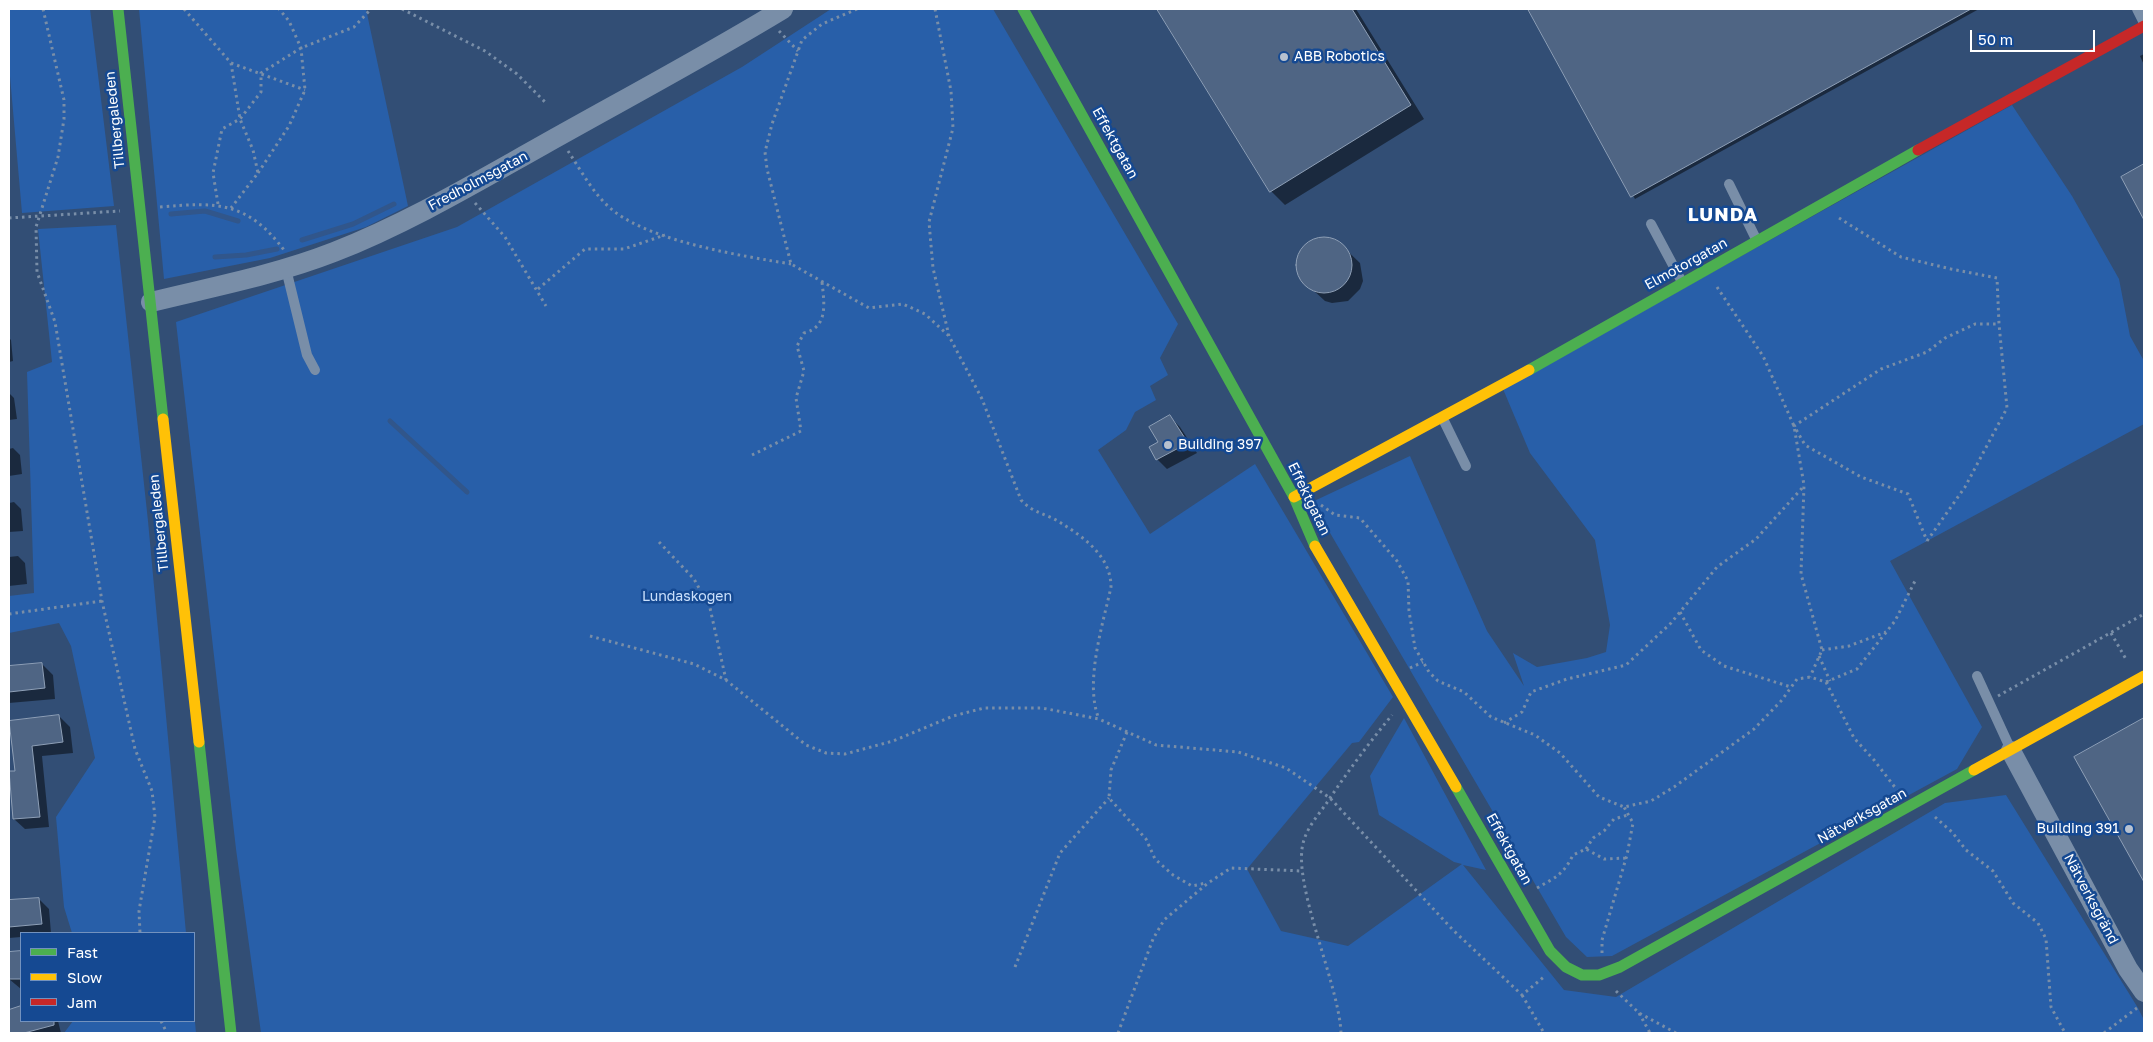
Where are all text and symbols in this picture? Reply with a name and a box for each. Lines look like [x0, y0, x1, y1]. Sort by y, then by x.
scale bar [1973, 20, 2098, 52]
text: 50 m [1978, 30, 2013, 48]
place label: ABB Robotics [1294, 49, 1385, 65]
marker: ABB Robotics [1278, 51, 1290, 63]
street label: Tillbergaleden [102, 71, 128, 169]
street label: Effektgatan [1088, 104, 1142, 182]
street label: Fredholmsgatan [425, 148, 531, 214]
district label: LUNDA [1687, 204, 1759, 226]
street label: Elmotorgatan [1642, 234, 1730, 294]
place label: Building 397 [1178, 437, 1261, 453]
marker: Building 397 [1162, 439, 1174, 451]
street label: Effektgatan [1284, 460, 1334, 538]
street label: Tillbergaleden [146, 474, 172, 572]
park label: Lundaskogen [642, 589, 732, 605]
street label: Nätverksgatan [1815, 785, 1909, 847]
street label: Effektgatan [1482, 810, 1536, 888]
place label: Building 391 [2037, 821, 2119, 837]
marker: Building 391 [2123, 823, 2135, 835]
street label: Nätverksgränd [2060, 851, 2122, 947]
legend [20, 932, 195, 1022]
text: Fast [67, 943, 98, 961]
text: Slow [67, 968, 102, 986]
text: Jam [67, 993, 97, 1011]

